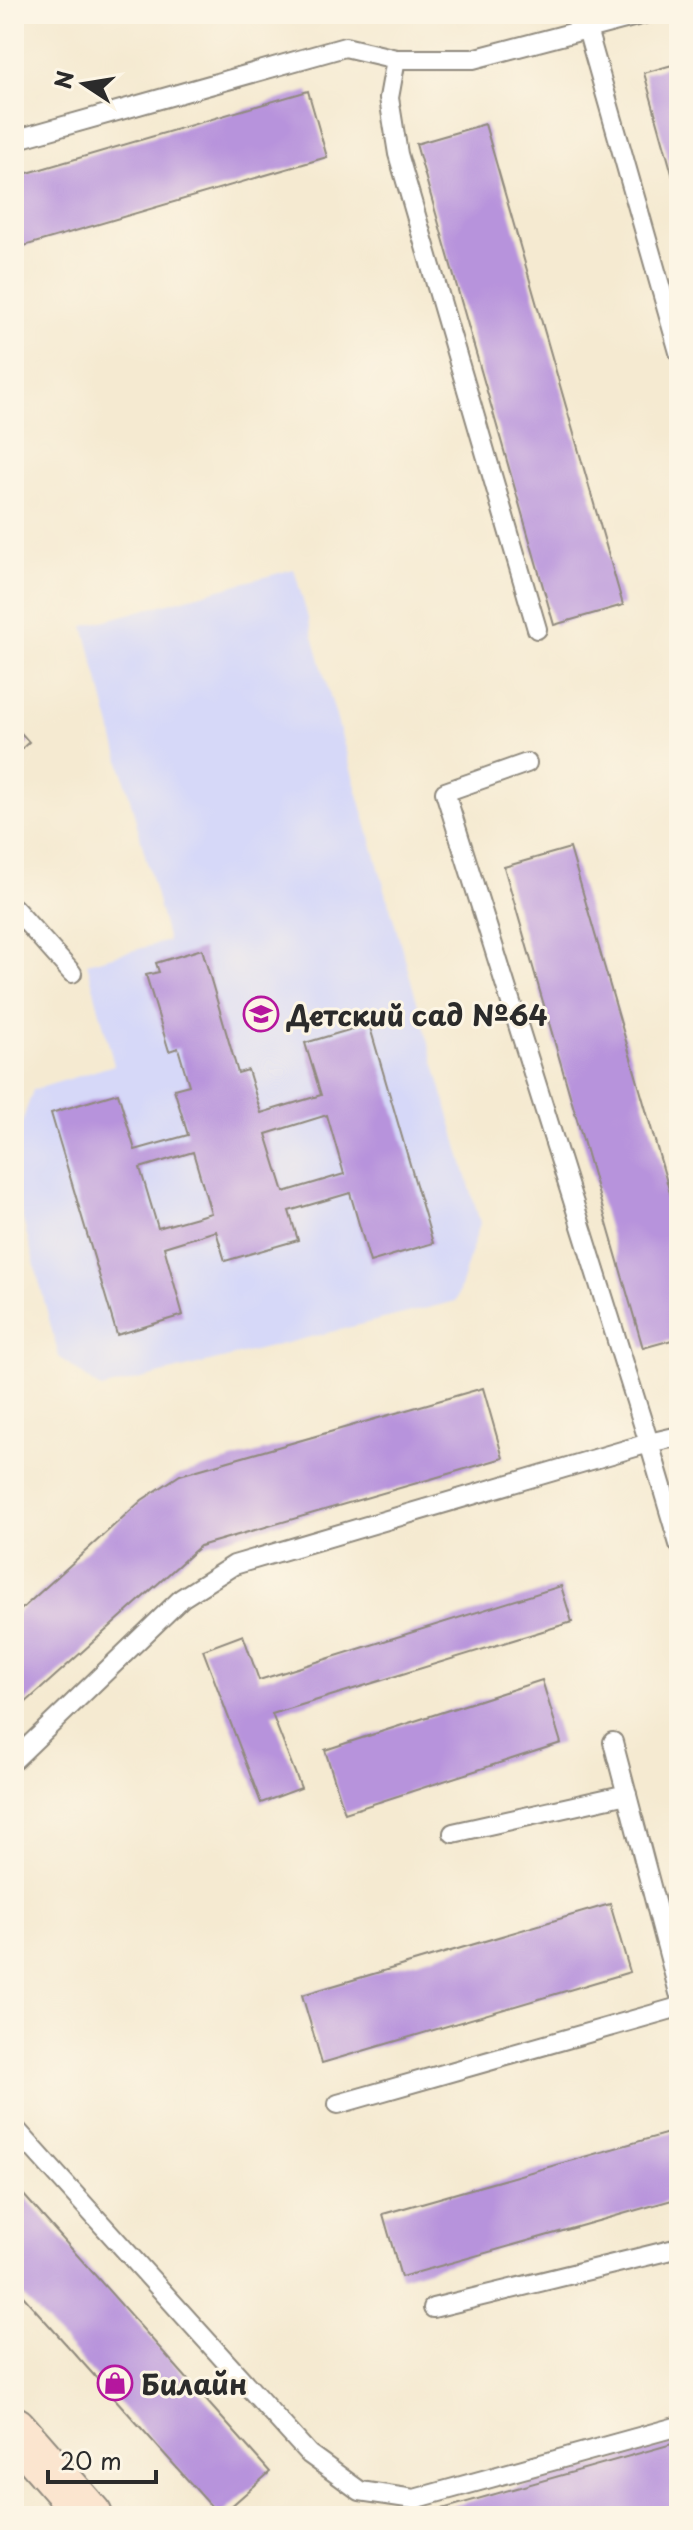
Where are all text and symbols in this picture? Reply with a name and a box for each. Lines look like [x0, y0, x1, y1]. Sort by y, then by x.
north arrow [44, 44, 124, 124]
text: N [45, 68, 81, 91]
place label: Детский сад №64 [286, 993, 548, 1036]
school or university icon: Детский сад №64 [242, 995, 280, 1033]
place label: Билайн [141, 2362, 247, 2405]
shop icon: Билайн [96, 2364, 134, 2402]
scale bar [48, 2434, 156, 2484]
text: 20 m [60, 2442, 122, 2478]

